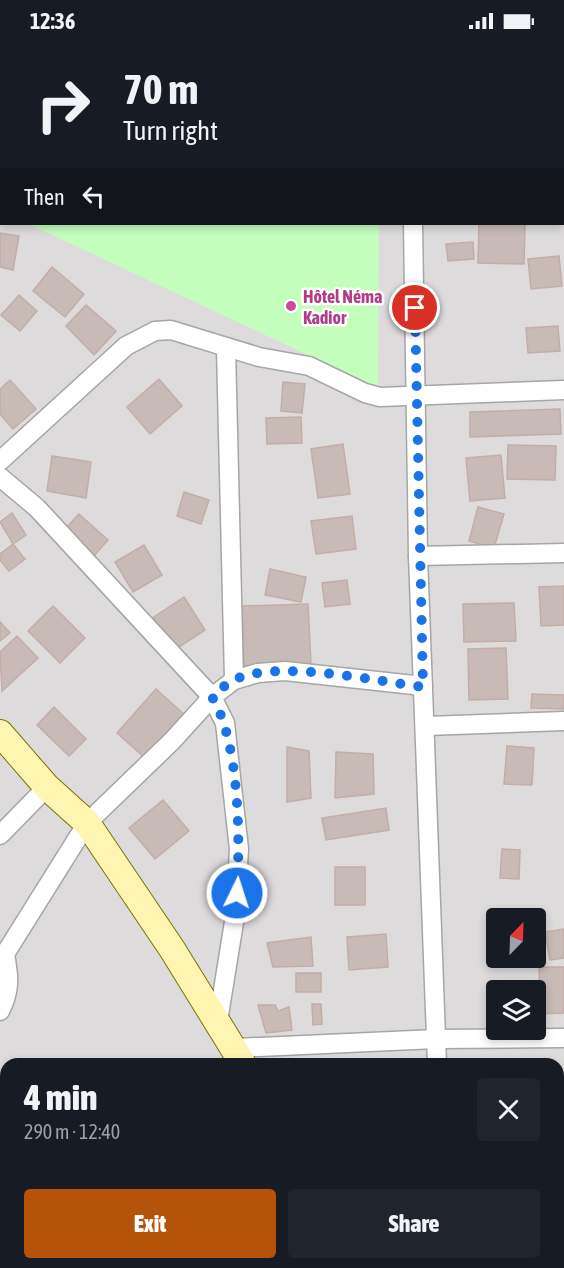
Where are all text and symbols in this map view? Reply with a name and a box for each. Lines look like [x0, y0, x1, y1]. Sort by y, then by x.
text: 12:36 [30, 8, 75, 34]
text: 70 m [123, 65, 198, 113]
icon: right [24, 66, 102, 144]
text: Turn right [123, 115, 218, 146]
icon: left [77, 180, 110, 213]
text: Then [24, 184, 65, 210]
pin [389, 282, 440, 333]
place label: Hôtel Néma Kadior [303, 286, 382, 328]
icon: arrive [398, 291, 431, 324]
marker: Hôtel Néma Kadior [284, 299, 298, 313]
position arrow [205, 861, 269, 925]
north arrow [486, 908, 546, 968]
map controls [486, 908, 546, 1040]
button: layers [486, 980, 546, 1040]
text: 4 min [24, 1076, 98, 1118]
button: close [477, 1078, 540, 1141]
text: 290 m · 12:40 [24, 1120, 120, 1143]
button: Exit [24, 1189, 276, 1258]
button: Share [288, 1189, 540, 1258]

